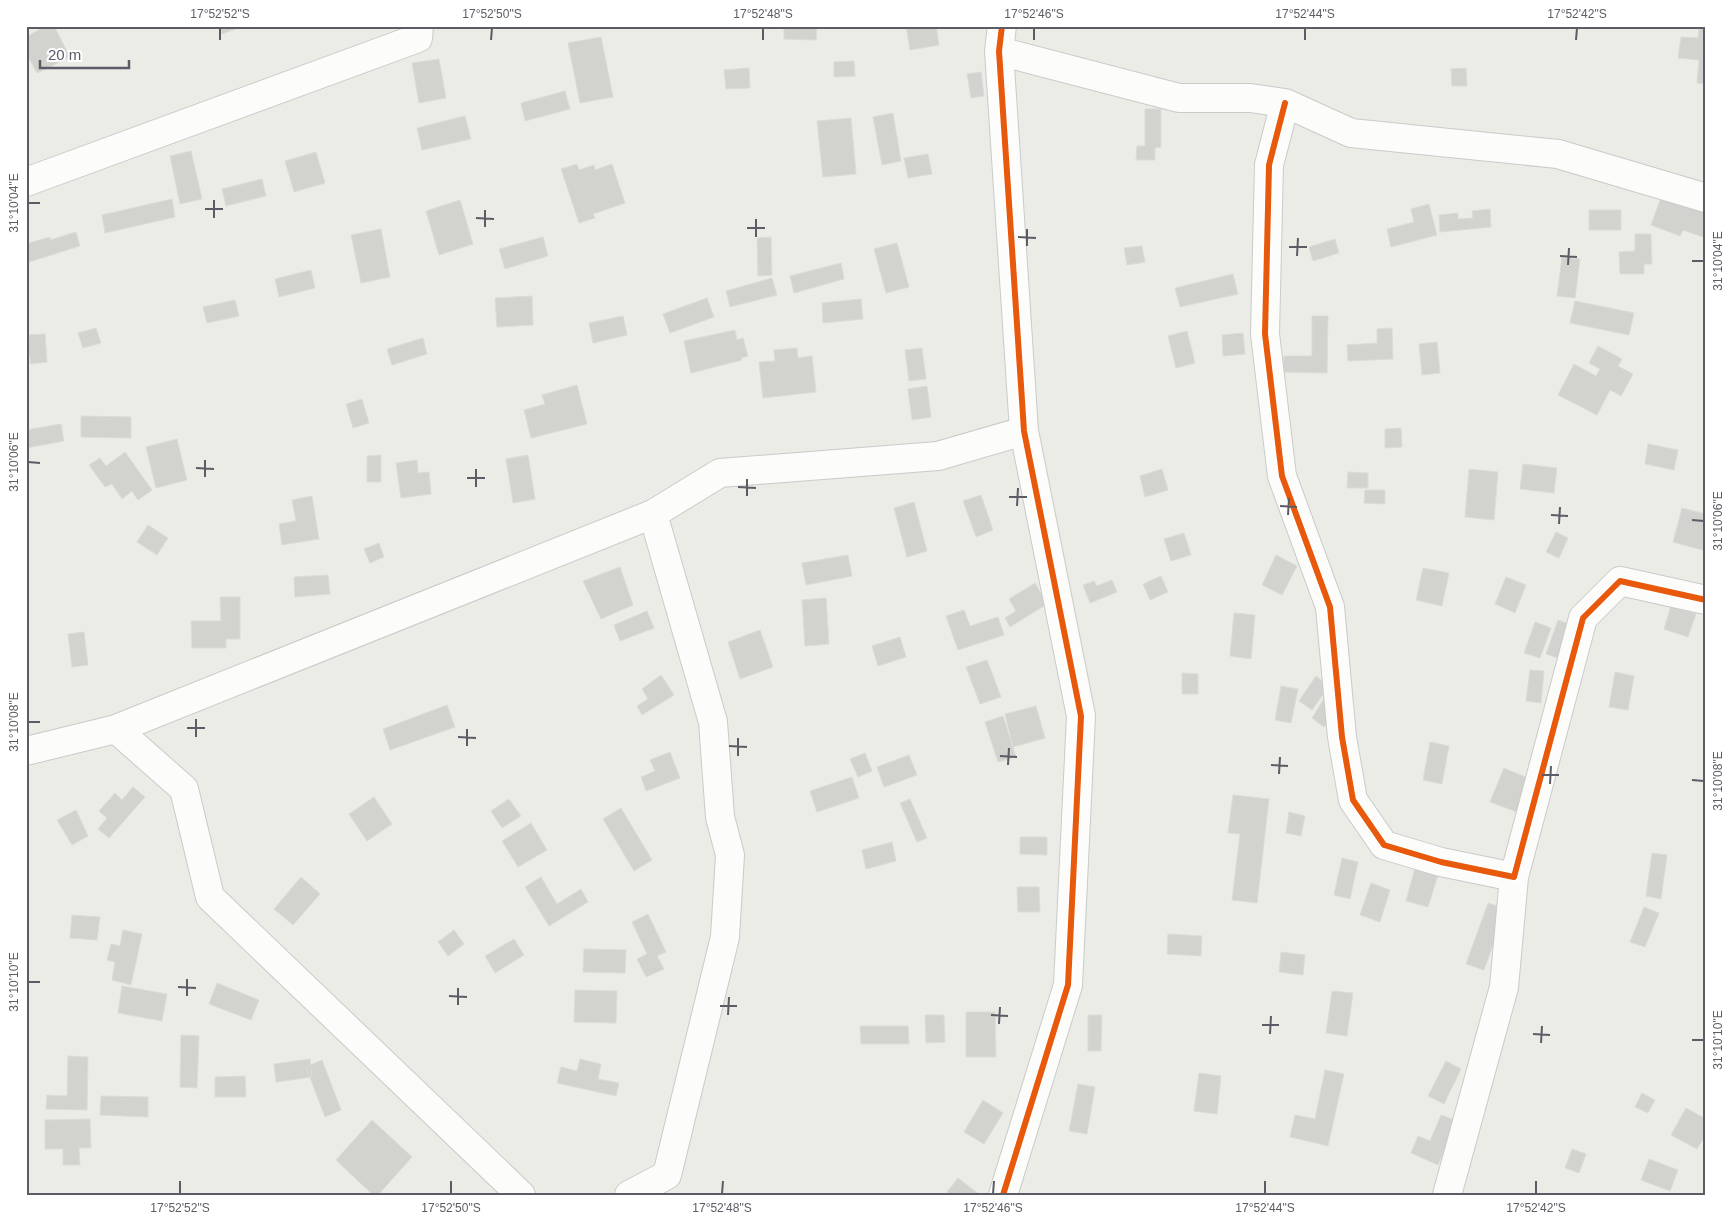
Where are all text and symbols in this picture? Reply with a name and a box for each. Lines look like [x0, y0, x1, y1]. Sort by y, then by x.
text: 17°52'52"S [190, 7, 250, 21]
text: 17°52'50"S [462, 7, 522, 21]
text: 17°52'48"S [733, 7, 793, 21]
text: 17°52'46"S [1004, 7, 1064, 21]
text: 17°52'44"S [1275, 7, 1335, 21]
text: 17°52'42"S [1547, 7, 1607, 21]
scale bar [40, 38, 129, 70]
text: 20 m [48, 46, 81, 63]
text: 31°10'04"E [7, 173, 21, 233]
text: 31°10'04"E [1711, 231, 1725, 291]
text: 31°10'06"E [7, 432, 21, 492]
text: 31°10'06"E [1711, 491, 1725, 551]
text: 31°10'08"E [7, 692, 21, 752]
text: 31°10'08"E [1711, 751, 1725, 811]
text: 31°10'10"E [7, 952, 21, 1012]
text: 31°10'10"E [1711, 1010, 1725, 1070]
text: 17°52'52"S [150, 1201, 210, 1215]
text: 17°52'50"S [421, 1201, 481, 1215]
text: 17°52'48"S [692, 1201, 752, 1215]
text: 17°52'46"S [963, 1201, 1023, 1215]
text: 17°52'44"S [1235, 1201, 1295, 1215]
text: 17°52'42"S [1506, 1201, 1566, 1215]

